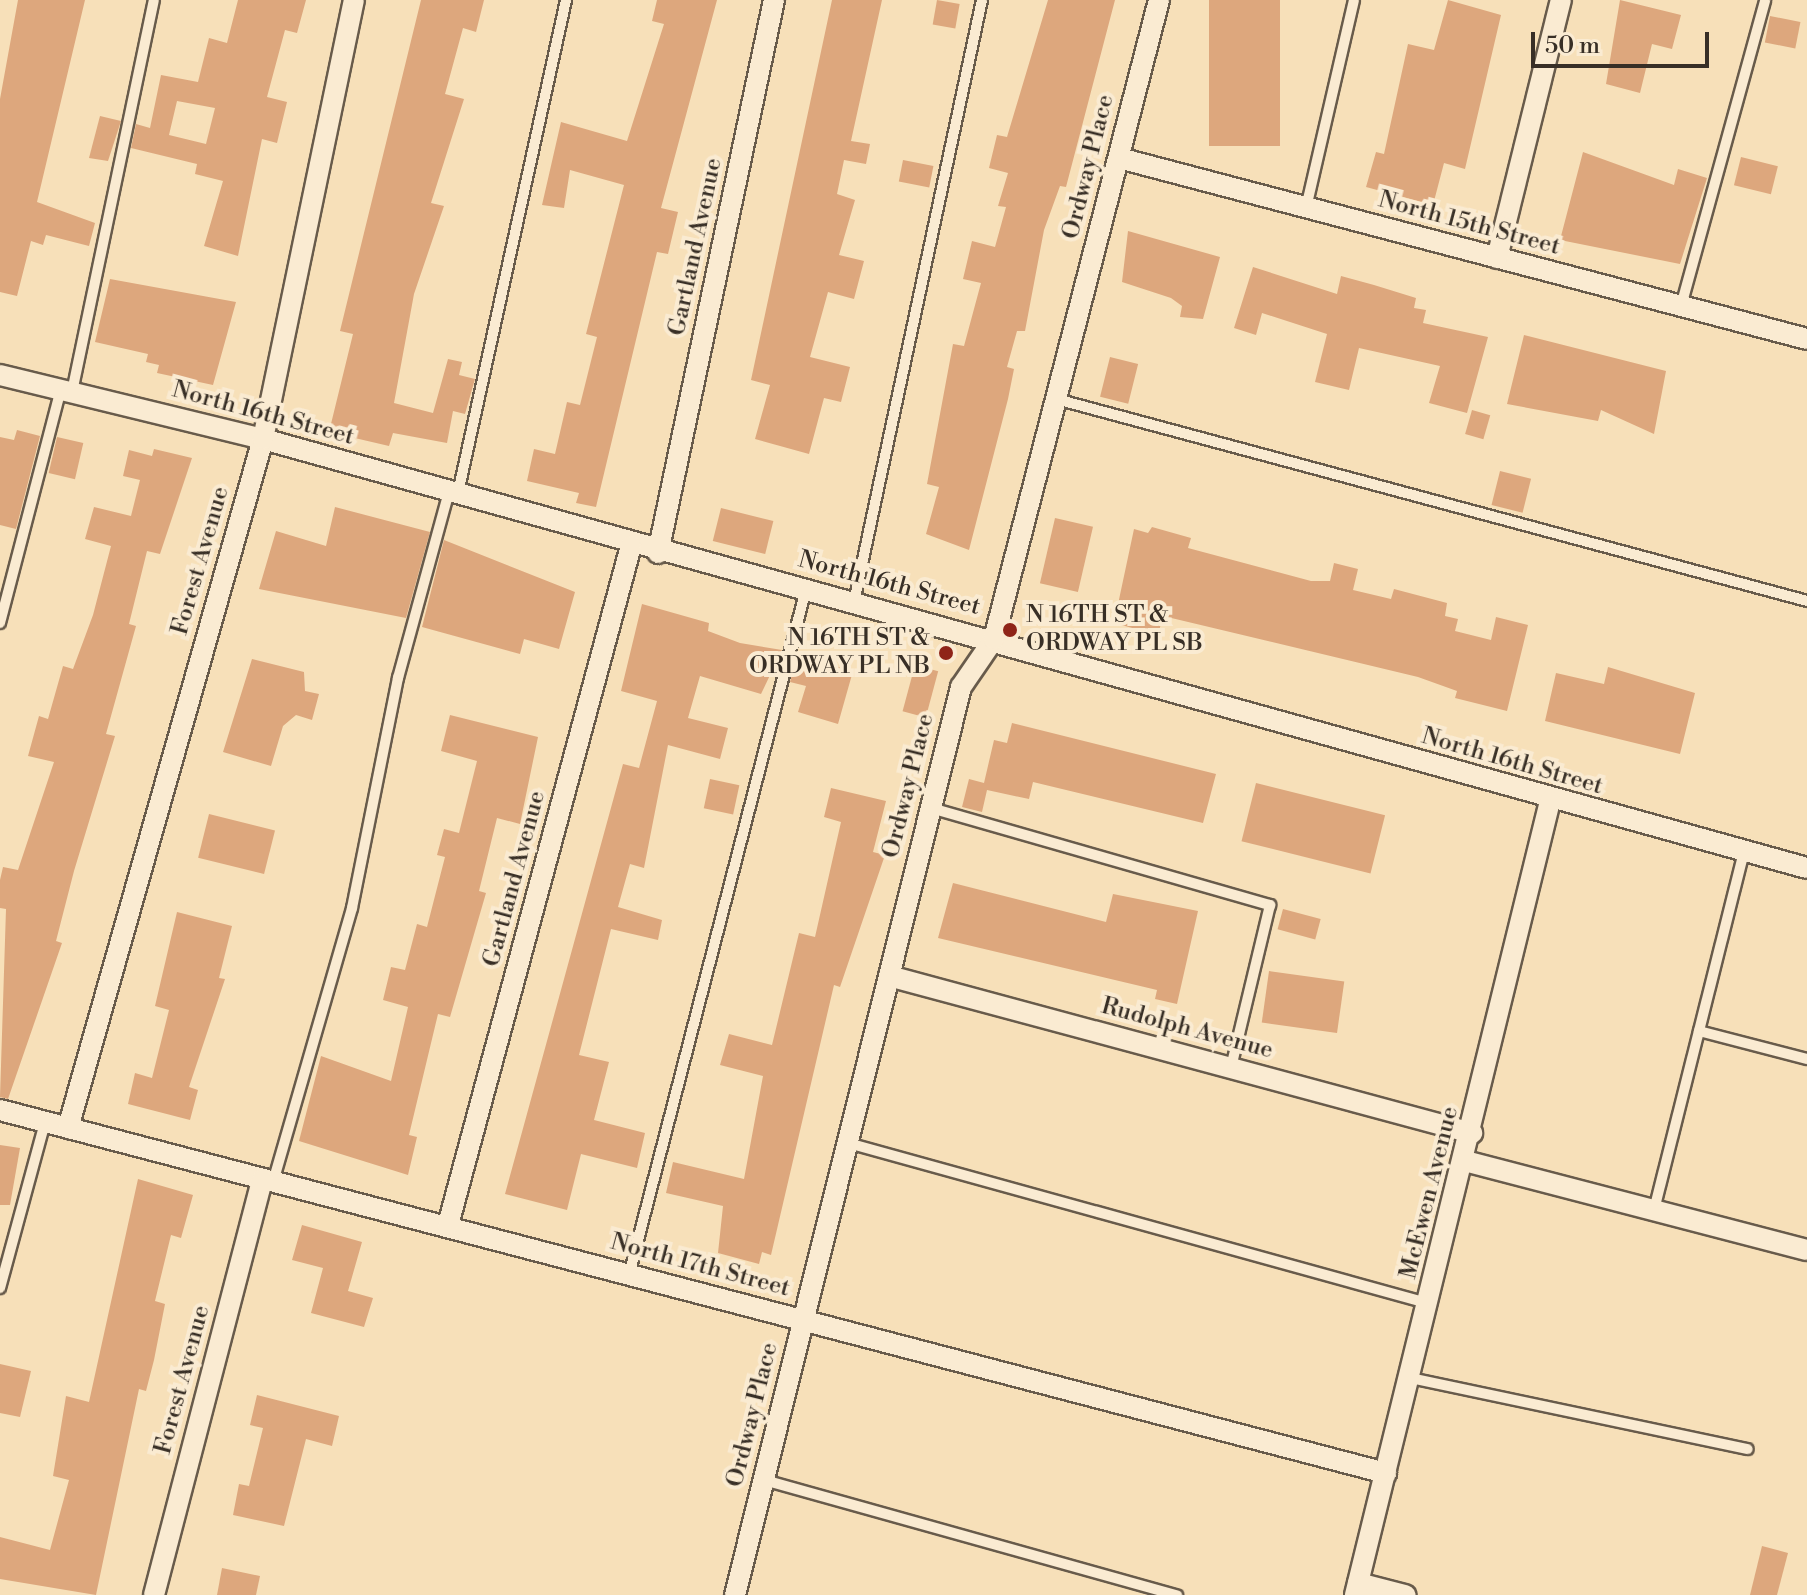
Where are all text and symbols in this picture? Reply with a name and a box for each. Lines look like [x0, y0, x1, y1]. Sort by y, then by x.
scale bar [1535, 16, 1713, 66]
text: 50 m [1545, 31, 1600, 61]
street label: Ordway Place [1057, 92, 1121, 242]
street label: Gartland Avenue [663, 156, 729, 338]
street label: North 15th Street [1375, 186, 1563, 262]
street label: North 16th Street [169, 376, 357, 452]
street label: Forest Avenue [166, 483, 236, 639]
street label: North 16th Street [795, 546, 983, 622]
place label: N 16TH ST & ORDWAY PL SB [1026, 602, 1203, 658]
marker: N 16TH ST & ORDWAY PL SB [1001, 621, 1019, 639]
place label: N 16TH ST & ORDWAY PL NB [749, 625, 930, 681]
marker: N 16TH ST & ORDWAY PL NB [937, 644, 955, 662]
street label: Ordway Place [877, 711, 941, 861]
street label: North 16th Street [1418, 722, 1606, 802]
street label: Gartland Avenue [478, 788, 552, 970]
street label: Rudolph Avenue [1098, 992, 1276, 1066]
street label: McEwen Avenue [1395, 1104, 1465, 1282]
street label: North 17th Street [607, 1228, 793, 1304]
street label: Forest Avenue [149, 1302, 217, 1458]
street label: Ordway Place [721, 1340, 785, 1490]

